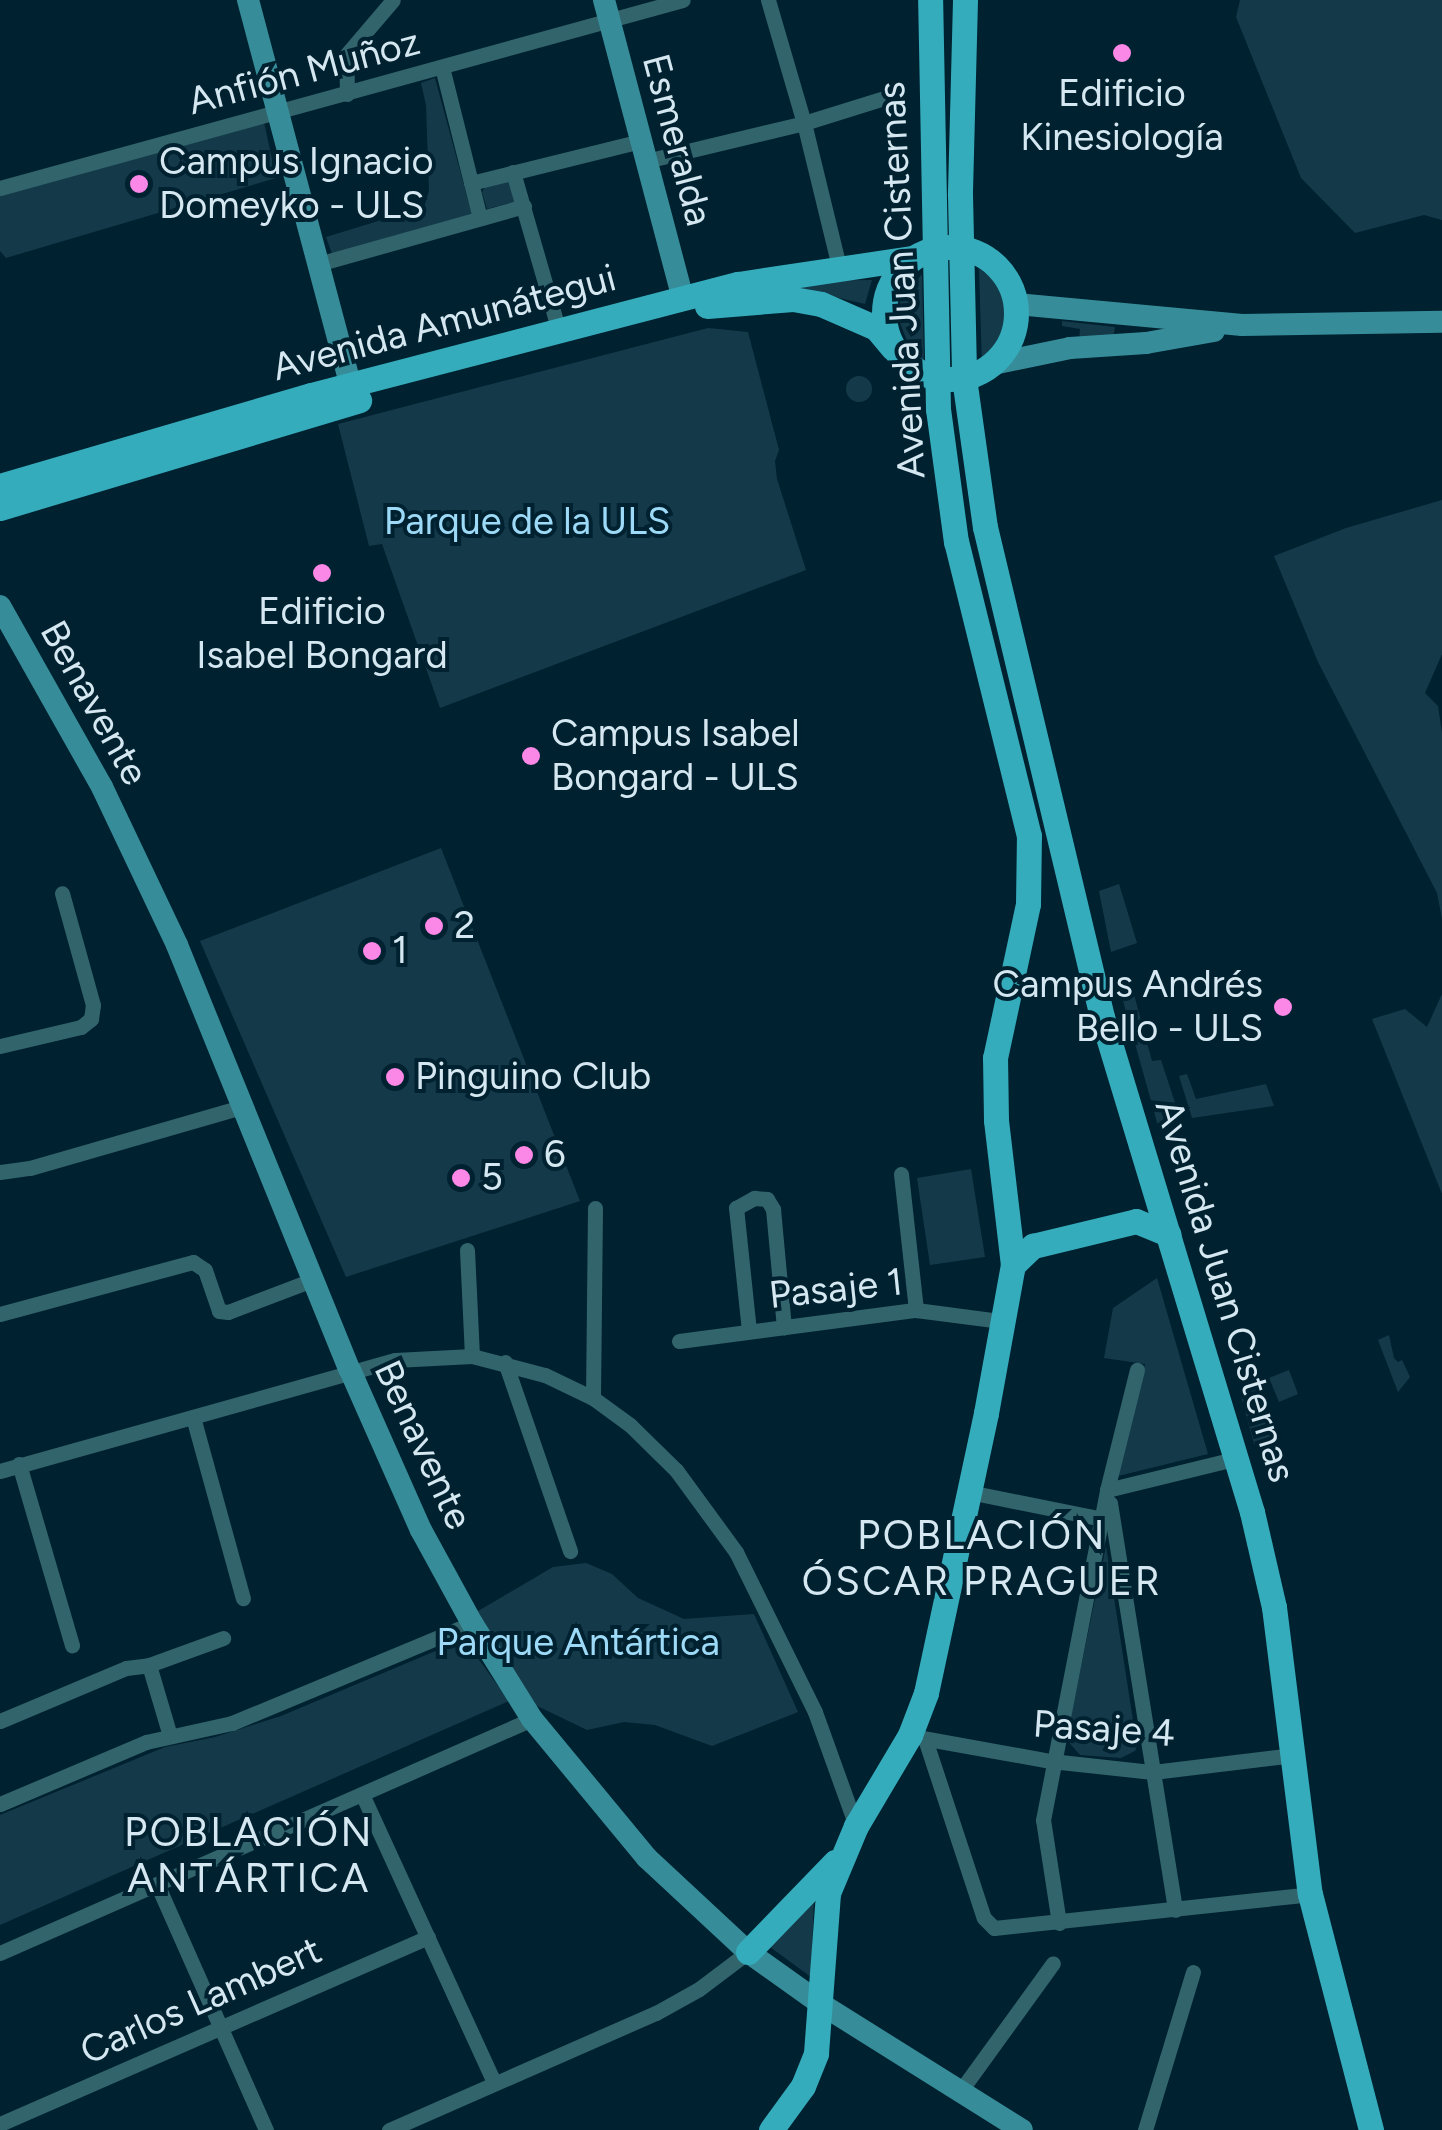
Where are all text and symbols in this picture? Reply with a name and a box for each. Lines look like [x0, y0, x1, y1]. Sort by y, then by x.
street label: Anfión Muñoz [183, 19, 425, 125]
marker: Edificio Kinesiología [1109, 40, 1135, 66]
street label: Esmeralda [632, 49, 722, 231]
place label: Edificio Kinesiología [1020, 71, 1224, 160]
street label: Avenida Juan Cisternas [869, 80, 935, 480]
place label: Campus Ignacio Domeyko - ULS [159, 139, 433, 228]
marker: Campus Ignacio Domeyko - ULS [128, 173, 150, 195]
street label: Avenida Amunátegui [267, 255, 621, 391]
park label: Parque de la ULS [384, 499, 670, 545]
marker: Edificio Isabel Bongard [311, 562, 333, 584]
place label: Edificio Isabel Bongard [196, 589, 448, 678]
street label: Benavente [30, 613, 158, 793]
place label: Campus Isabel Bongard - ULS [551, 711, 800, 801]
marker: Campus Isabel Bongard - ULS [520, 745, 542, 767]
place label: 2 [454, 903, 475, 949]
marker: 2 [423, 915, 445, 937]
place label: 1 [392, 928, 408, 974]
marker: 1 [361, 940, 383, 962]
place label: Campus Andrés Bello - ULS [993, 962, 1263, 1052]
marker: Campus Andrés Bello - ULS [1272, 996, 1294, 1018]
place label: Pinguino Club [415, 1054, 651, 1100]
marker: Pinguino Club [384, 1066, 406, 1088]
street label: Avenida Juan Cisternas [1145, 1094, 1305, 1488]
place label: 6 [544, 1132, 566, 1178]
marker: 6 [513, 1144, 535, 1166]
place label: 5 [481, 1155, 503, 1201]
marker: 5 [450, 1167, 472, 1189]
street label: Pasaje 1 [767, 1259, 905, 1319]
street label: Benavente [364, 1354, 482, 1536]
district label: POBLACIÓN ÓSCAR PRAGUER [802, 1511, 1162, 1605]
park label: Parque Antártica [436, 1620, 720, 1666]
street label: Pasaje 4 [1032, 1701, 1176, 1757]
district label: POBLACIÓN ANTÁRTICA [124, 1808, 374, 1902]
street label: Carlos Lambert [74, 1928, 328, 2074]

